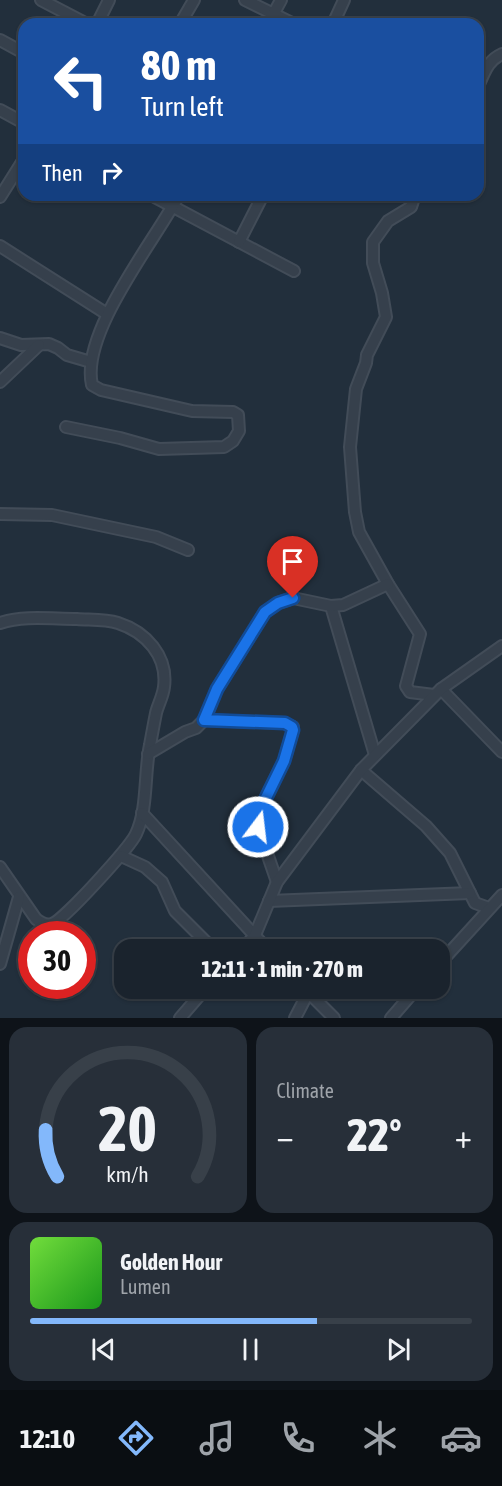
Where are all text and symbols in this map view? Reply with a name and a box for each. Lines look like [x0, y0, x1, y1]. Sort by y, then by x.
text: 80 m [141, 41, 216, 89]
icon: left [42, 42, 120, 120]
text: Turn left [141, 91, 224, 122]
icon: right [95, 156, 128, 189]
text: Then [42, 160, 83, 186]
pin [267, 536, 318, 598]
icon: arrive [276, 545, 309, 578]
position arrow [226, 795, 290, 859]
speed limit sign: 30 [18, 921, 96, 999]
text: 12:11 · 1 min · 270 m [201, 956, 363, 982]
text: Climate [277, 1079, 334, 1102]
text: 20 [98, 1093, 157, 1164]
text: 22° [347, 1109, 402, 1161]
text: − [277, 1117, 294, 1155]
text: + [455, 1117, 472, 1155]
text: km/h [106, 1162, 149, 1187]
text: Golden Hour [120, 1249, 222, 1275]
text: Lumen [120, 1275, 171, 1298]
icon: previous [87, 1333, 120, 1366]
icon: pause [234, 1333, 267, 1366]
icon: next [382, 1333, 415, 1366]
icon: directions [115, 1417, 157, 1459]
icon: music [196, 1417, 238, 1459]
icon: phone [277, 1417, 319, 1459]
icon: climate [359, 1417, 401, 1459]
icon: car [440, 1417, 482, 1459]
text: 12:10 [20, 1423, 75, 1454]

